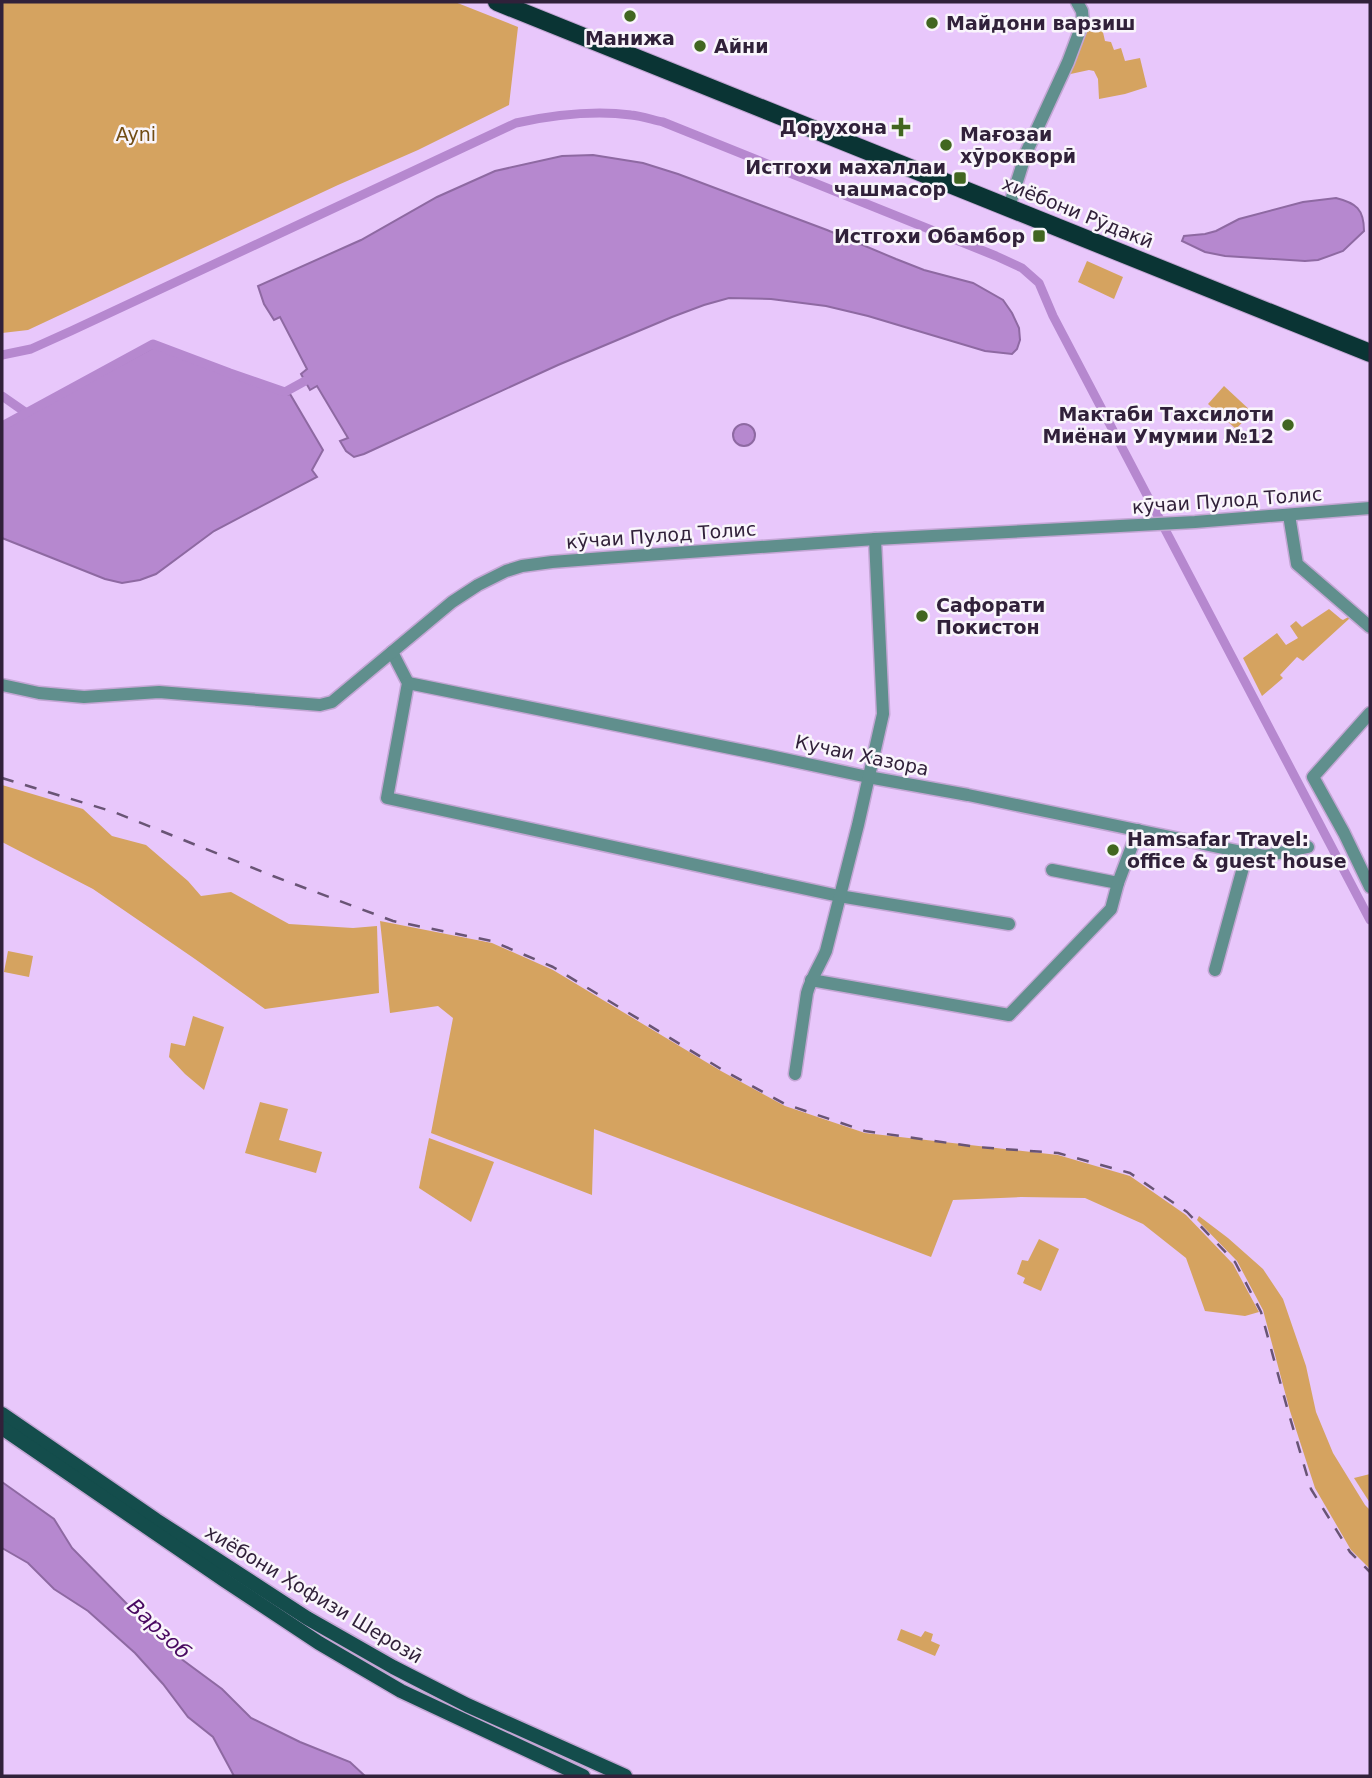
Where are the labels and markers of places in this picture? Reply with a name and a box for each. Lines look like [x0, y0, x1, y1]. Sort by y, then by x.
marker: Манижа [622, 8, 638, 24]
place label: Майдони варзиш [946, 12, 1135, 34]
marker: Майдони варзиш [924, 15, 940, 31]
place label: Манижа [585, 27, 675, 49]
place label: Айни [714, 35, 768, 57]
marker: Айни [692, 38, 708, 54]
place label: Дорухона [780, 116, 887, 138]
marker: Дорухона [893, 119, 909, 135]
place label: Мағозаи хӯрокворӣ [960, 123, 1076, 167]
marker: Мағозаи хӯрокворӣ [938, 137, 954, 153]
place label: Истгохи махаллаи чашмасор [745, 156, 946, 200]
marker: Истгохи махаллаи чашмасор [952, 170, 968, 186]
place label: Истгохи Обамбор [834, 225, 1025, 247]
marker: Истгохи Обамбор [1031, 228, 1047, 244]
place label: Мактаби Тахсилоти Миёнаи Умумии №12 [1042, 403, 1274, 447]
marker: Мактаби Тахсилоти Миёнаи Умумии №12 [1280, 417, 1296, 433]
place label: Сафорати Покистон [936, 594, 1045, 638]
marker: Сафорати Покистон [914, 608, 930, 624]
place label: Hamsafar Travel: office & guest house [1127, 828, 1347, 872]
marker: Hamsafar Travel: office & guest house [1105, 842, 1121, 858]

